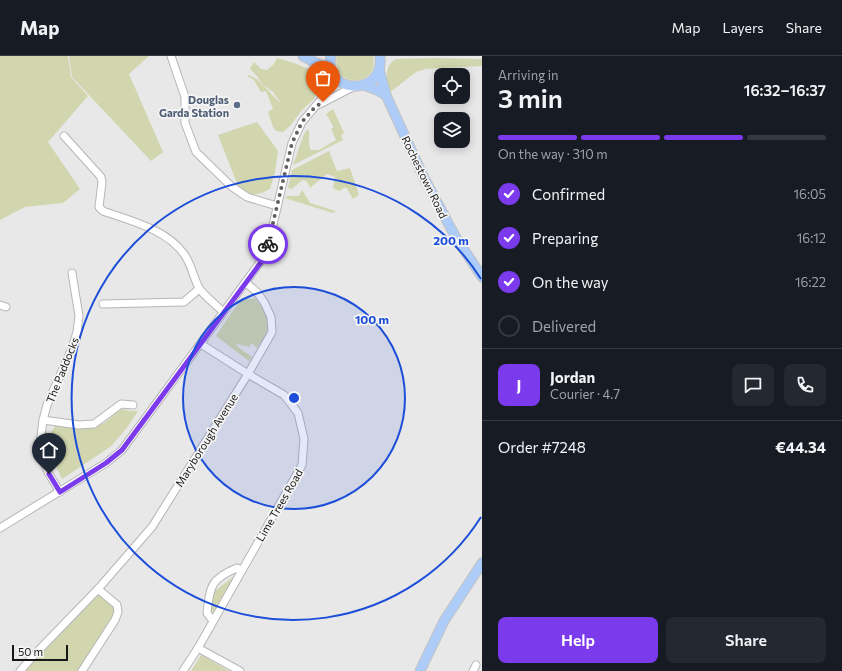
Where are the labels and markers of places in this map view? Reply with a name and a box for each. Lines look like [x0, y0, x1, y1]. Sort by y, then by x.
pin [306, 61, 340, 102]
place label: Douglas Garda Station [159, 93, 229, 119]
marker: Douglas Garda Station [232, 100, 242, 110]
centre of rings [287, 391, 301, 405]
pin [32, 433, 66, 474]

